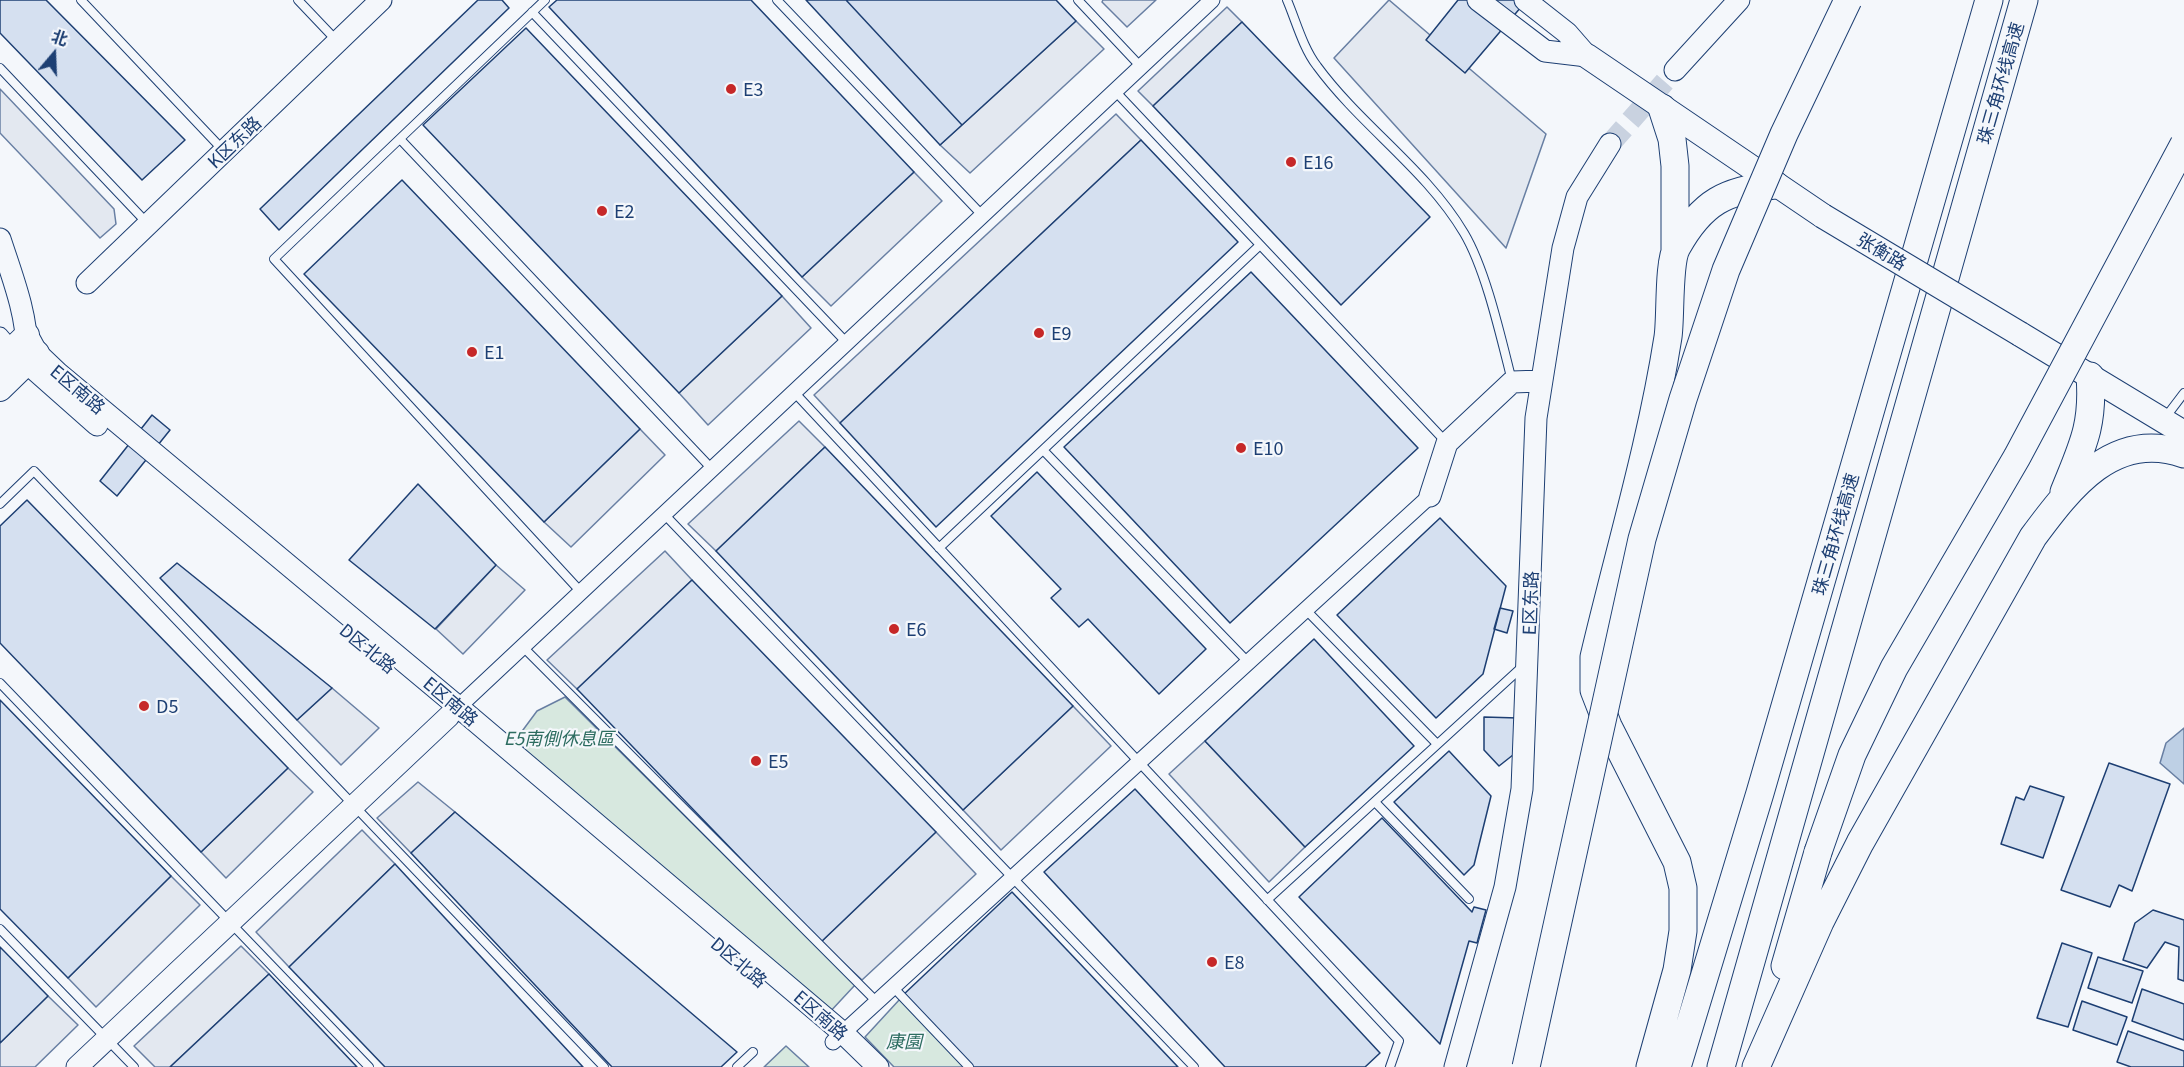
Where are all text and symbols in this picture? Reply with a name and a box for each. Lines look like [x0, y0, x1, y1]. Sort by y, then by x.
street label: 珠三角环线高速 [1972, 19, 2028, 147]
text: 北 [48, 23, 71, 51]
north arrow [24, 24, 84, 84]
place label: E3 [743, 78, 764, 100]
marker: E3 [724, 82, 738, 96]
street label: K区东路 [203, 111, 265, 173]
place label: E16 [1303, 151, 1334, 173]
marker: E16 [1284, 155, 1298, 169]
place label: E2 [614, 200, 635, 222]
marker: E2 [595, 204, 609, 218]
street label: 张衡路 [1853, 228, 1911, 274]
place label: E9 [1051, 322, 1072, 344]
marker: E9 [1032, 326, 1046, 340]
place label: E1 [484, 341, 505, 363]
marker: E1 [465, 345, 479, 359]
street label: E区南路 [46, 360, 110, 418]
place label: E10 [1253, 437, 1284, 459]
marker: E10 [1234, 441, 1248, 455]
street label: 珠三角环线高速 [1807, 470, 1863, 598]
street label: E区东路 [1518, 570, 1542, 636]
place label: E6 [906, 618, 927, 640]
street label: D区北路 [335, 619, 401, 677]
marker: E6 [887, 622, 901, 636]
street label: E区南路 [419, 672, 483, 730]
place label: D5 [156, 695, 178, 717]
marker: D5 [137, 699, 151, 713]
park label: E5南側休息區 [504, 727, 614, 749]
place label: E5 [768, 750, 789, 772]
marker: E5 [749, 754, 763, 768]
street label: D区北路 [707, 932, 771, 992]
place label: E8 [1224, 951, 1245, 973]
marker: E8 [1205, 955, 1219, 969]
street label: E区南路 [790, 986, 852, 1044]
park label: 康園 [886, 1030, 922, 1052]

